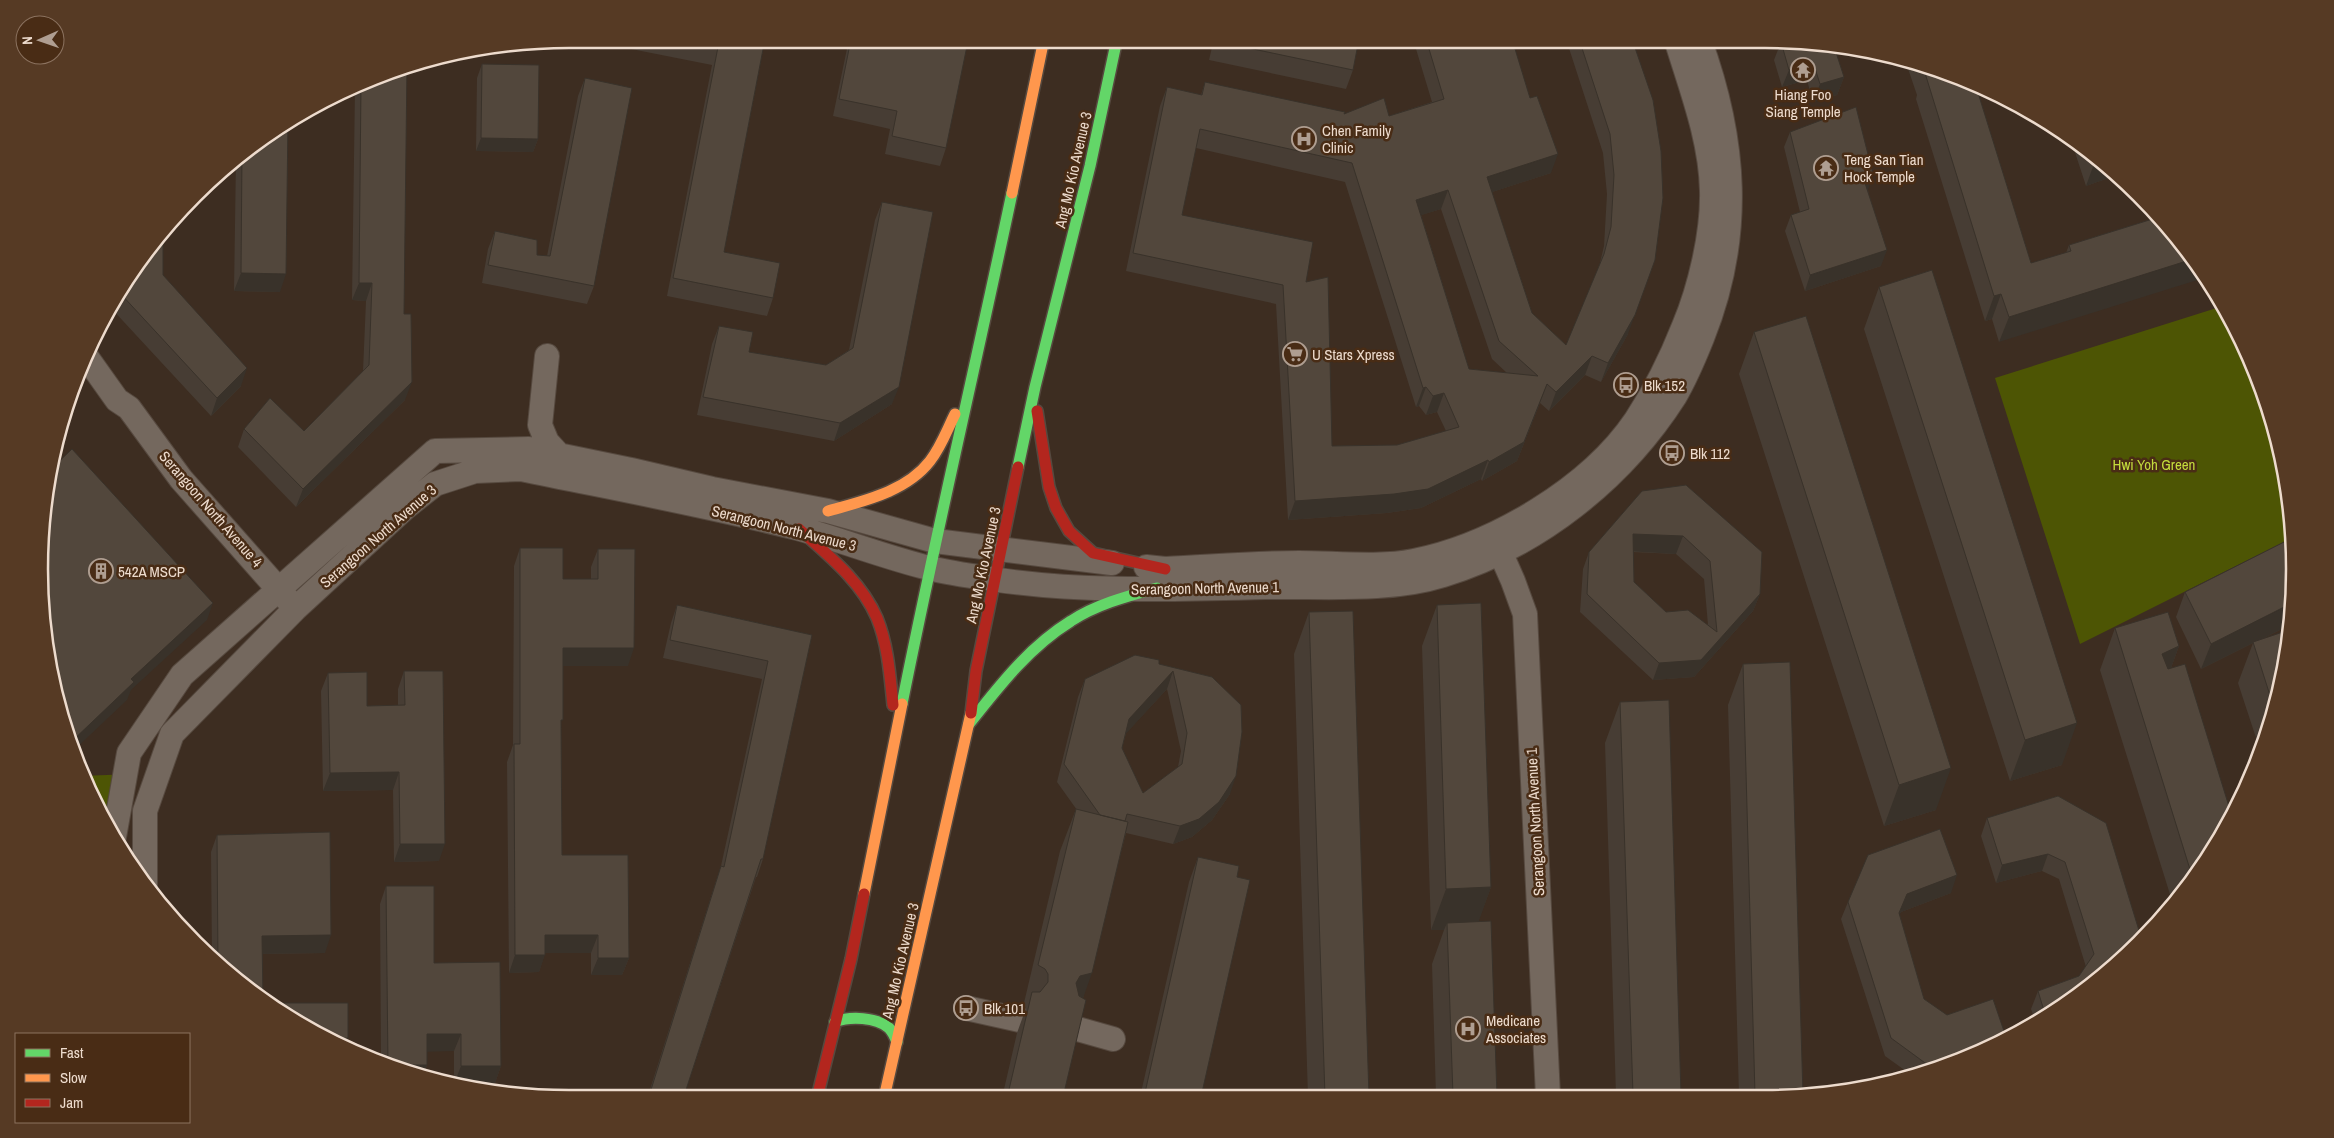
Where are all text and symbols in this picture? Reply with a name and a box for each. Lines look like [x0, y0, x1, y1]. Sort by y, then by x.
north arrow [15, 15, 65, 65]
text: N [18, 36, 36, 45]
temple icon: Hiang Foo Siang Temple [1790, 57, 1816, 83]
place label: Hiang Foo Siang Temple [1765, 84, 1841, 122]
street label: Ang Mo Kio Avenue 3 [1049, 110, 1097, 231]
place label: Chen Family Clinic [1322, 120, 1392, 158]
hospital icon: Chen Family Clinic [1291, 126, 1317, 152]
place label: Teng San Tian Hock Temple [1844, 149, 1924, 187]
temple icon: Teng San Tian Hock Temple [1813, 155, 1839, 181]
supermarket icon: U Stars Xpress [1282, 341, 1308, 367]
place label: U Stars Xpress [1312, 344, 1395, 365]
bus stop icon: Blk 152 [1613, 372, 1639, 398]
place label: Blk 152 [1644, 375, 1685, 396]
bus stop icon: Blk 112 [1659, 440, 1685, 466]
place label: Blk 112 [1690, 443, 1730, 464]
street label: Serangoon North Avenue 4 [154, 446, 268, 572]
park label: Hwi Yoh Green [2113, 454, 2195, 475]
street label: Serangoon North Avenue 3 [315, 479, 441, 593]
street label: Serangoon North Avenue 3 [710, 500, 859, 556]
street label: Ang Mo Kio Avenue 3 [960, 505, 1006, 626]
building icon: 542A MSCP [88, 558, 114, 584]
place label: 542A MSCP [118, 561, 185, 582]
street label: Serangoon North Avenue 1 [1131, 576, 1279, 600]
street label: Serangoon North Avenue 1 [1521, 747, 1549, 897]
street label: Ang Mo Kio Avenue 3 [876, 901, 924, 1022]
bus stop icon: Blk 101 [953, 995, 979, 1021]
place label: Blk 101 [984, 998, 1025, 1019]
place label: Medicane Associates [1485, 1010, 1546, 1048]
hospital icon: Medicane Associates [1455, 1016, 1481, 1042]
legend [15, 1033, 190, 1123]
text: Fast [60, 1042, 84, 1063]
text: Slow [60, 1067, 87, 1088]
text: Jam [60, 1092, 83, 1113]

